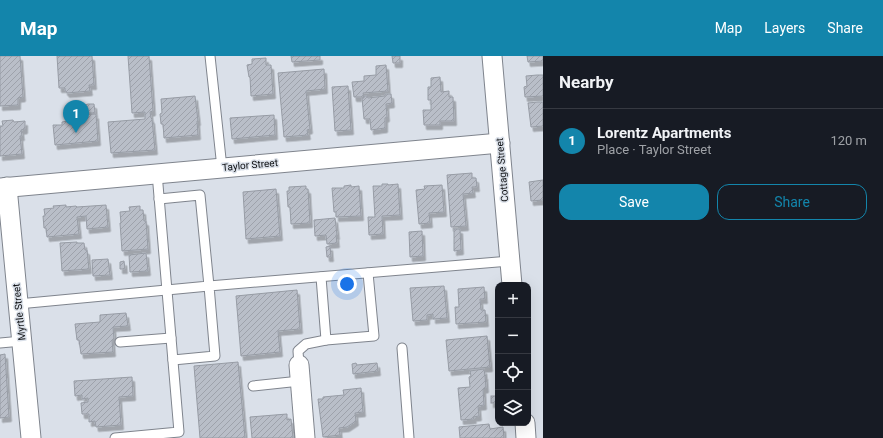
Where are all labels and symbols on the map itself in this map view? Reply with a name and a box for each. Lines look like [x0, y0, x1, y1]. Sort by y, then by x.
pin: 1 [63, 100, 89, 133]
street label: Cottage Street [494, 138, 510, 202]
street label: Taylor Street [222, 157, 278, 173]
your location [337, 274, 357, 294]
street label: Myrtle Street [11, 283, 27, 341]

